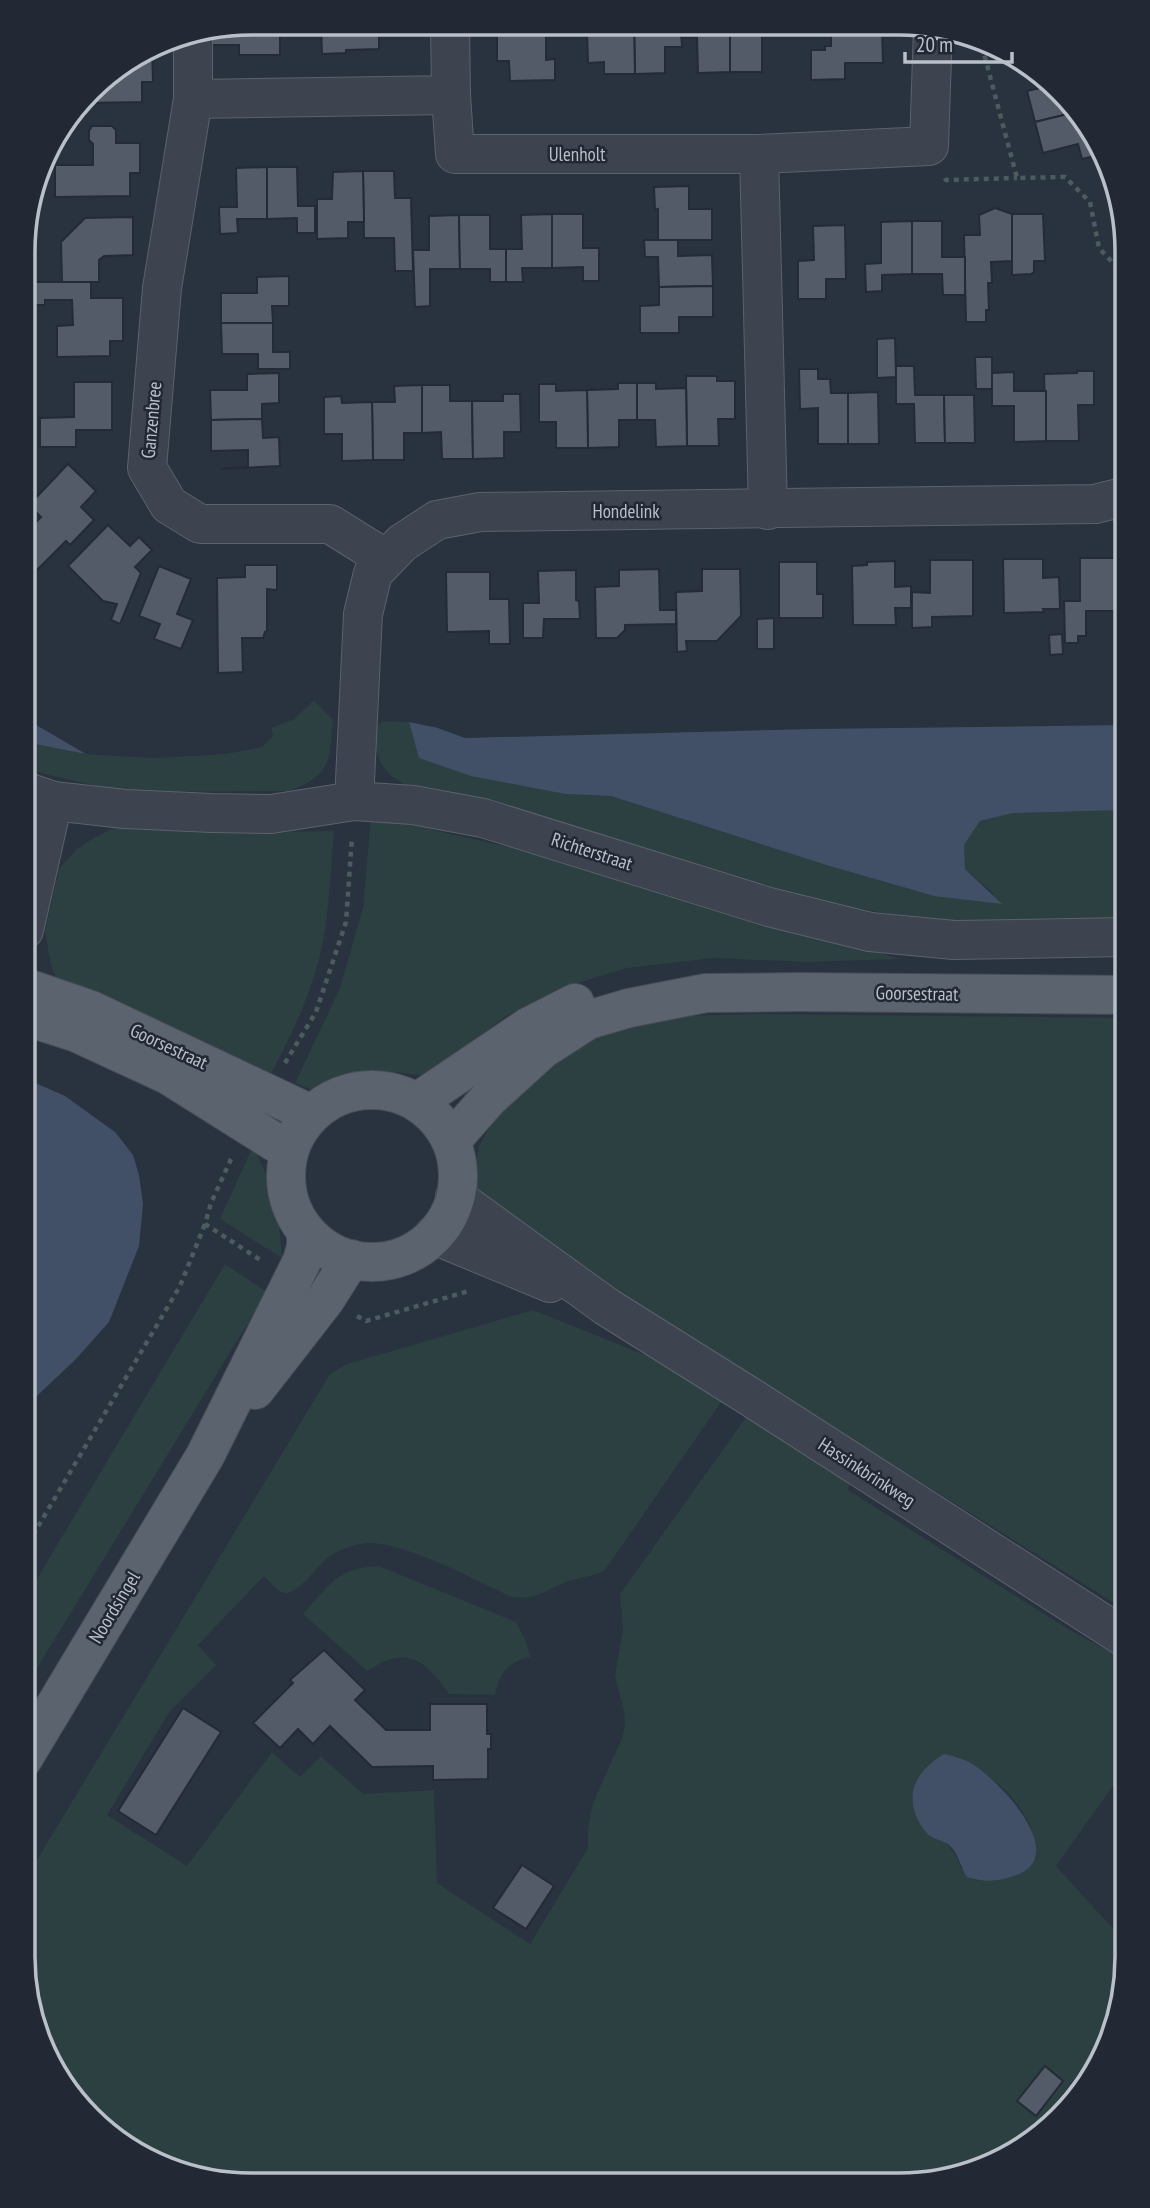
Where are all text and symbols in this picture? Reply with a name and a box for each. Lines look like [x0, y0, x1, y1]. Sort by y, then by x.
scale bar [905, 21, 1012, 65]
text: 20 m [916, 31, 953, 58]
street label: Ulenholt [549, 142, 606, 166]
street label: Ganzenbree [136, 380, 166, 459]
street label: Hondelink [592, 499, 660, 523]
street label: Richterstraat [548, 827, 636, 876]
street label: Goorsestraat [876, 980, 959, 1006]
street label: Goorsestraat [127, 1018, 212, 1075]
street label: Hassinkbrinkweg [814, 1432, 920, 1512]
street label: Noordsingel [83, 1566, 145, 1647]

